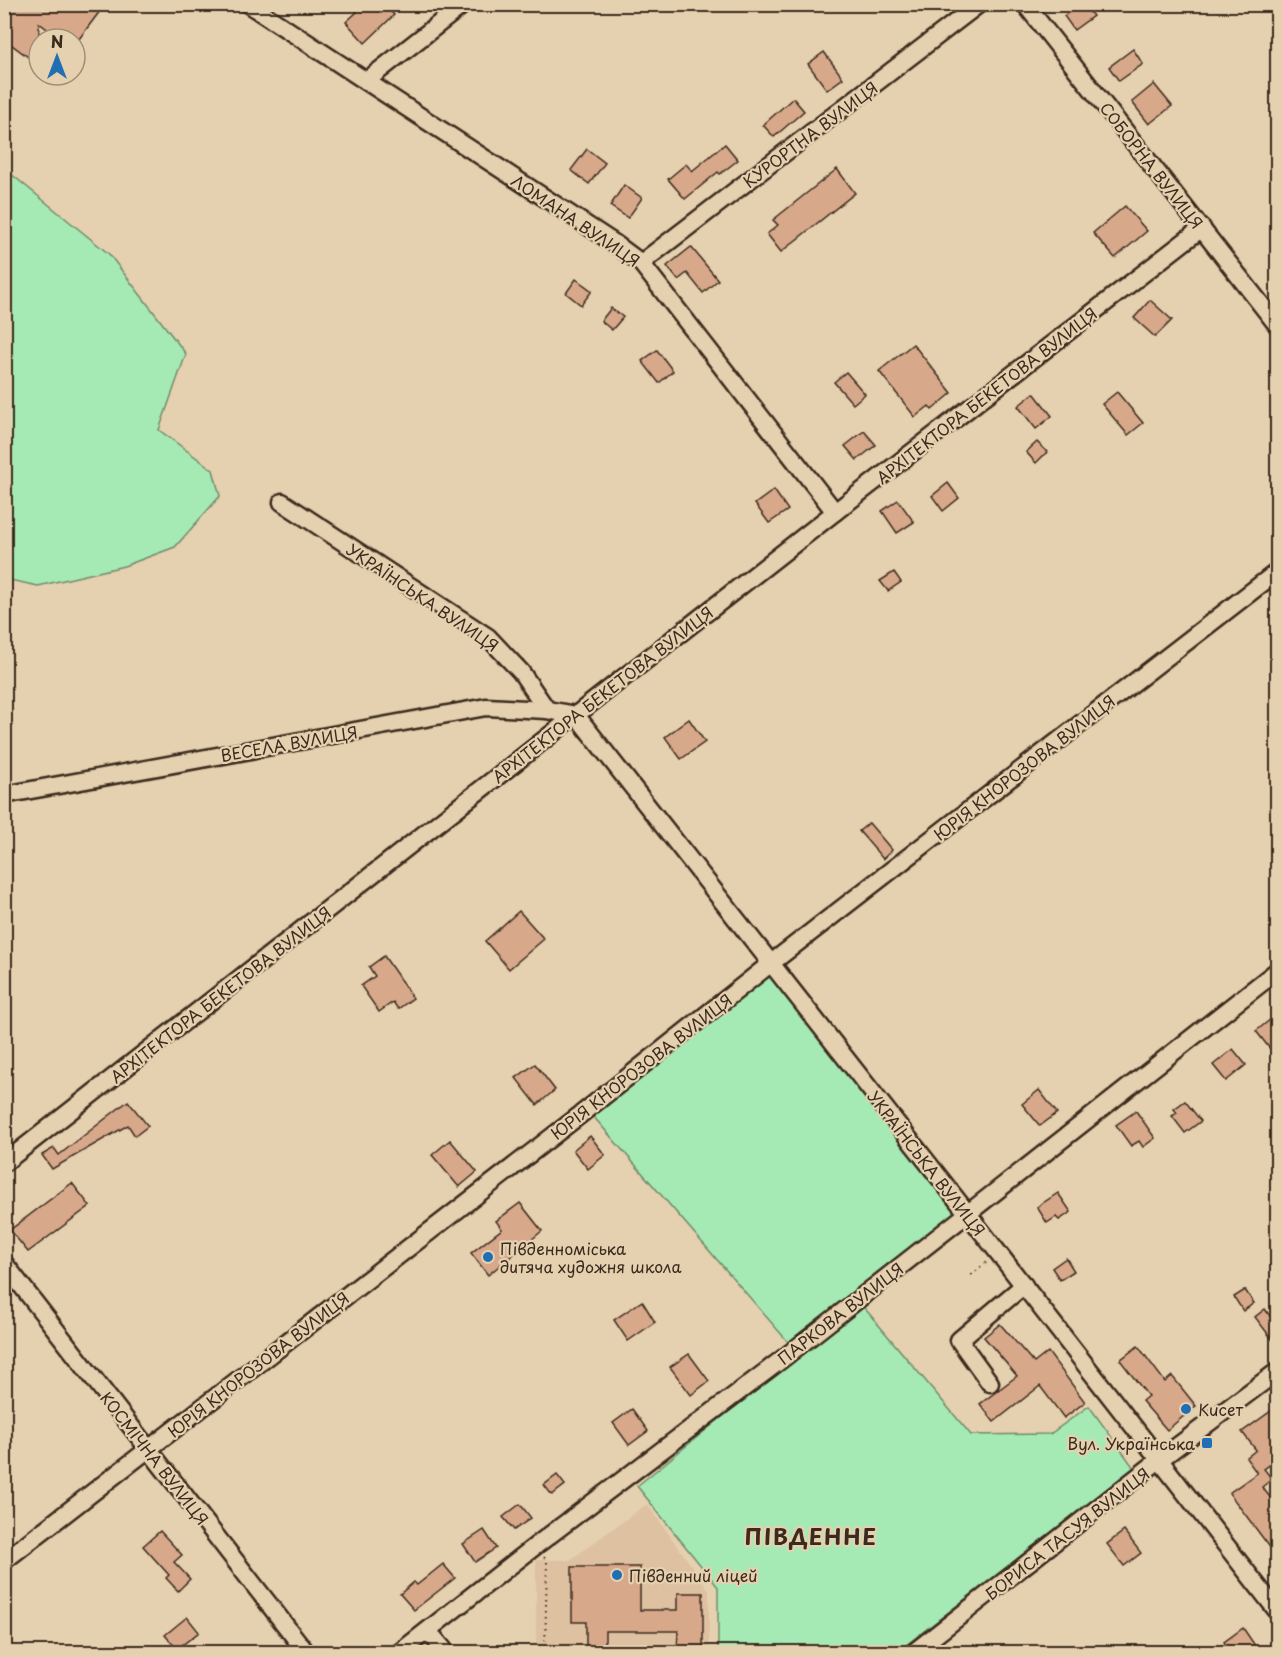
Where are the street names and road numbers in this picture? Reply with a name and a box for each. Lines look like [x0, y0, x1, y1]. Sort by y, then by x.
street label: КУРОРТНА ВУЛИЦЯ [738, 75, 882, 193]
street label: СОБОРНА ВУЛИЦЯ [1095, 97, 1209, 233]
street label: ЛОМАНА ВУЛИЦЯ [507, 168, 645, 272]
street label: АРХІТЕКТОРА БЕКЕТОВА ВУЛИЦЯ [870, 301, 1102, 489]
street label: УКРАЇНСЬКА ВУЛИЦЯ [342, 537, 504, 657]
street label: АРХІТЕКТОРА БЕКЕТОВА ВУЛИЦЯ [486, 600, 718, 788]
street label: ЮРІЯ КНОРОЗОВА ВУЛИЦЯ [928, 688, 1120, 846]
street label: ВЕСЕЛА ВУЛИЦЯ [219, 719, 359, 767]
street label: АРХІТЕКТОРА БЕКЕТОВА ВУЛИЦЯ [104, 900, 336, 1088]
street label: ЮРІЯ КНОРОЗОВА ВУЛИЦЯ [545, 987, 737, 1145]
street label: УКРАЇНСЬКА ВУЛИЦЯ [862, 1085, 992, 1241]
street label: ПАРКОВА ВУЛИЦЯ [772, 1256, 908, 1370]
street label: ЮРІЯ КНОРОЗОВА ВУЛИЦЯ [162, 1285, 354, 1443]
street label: КОСМІЧНА ВУЛИЦЯ [95, 1386, 215, 1530]
street label: БОРИСА ТАСУЯ ВУЛИЦЯ [980, 1461, 1154, 1605]

